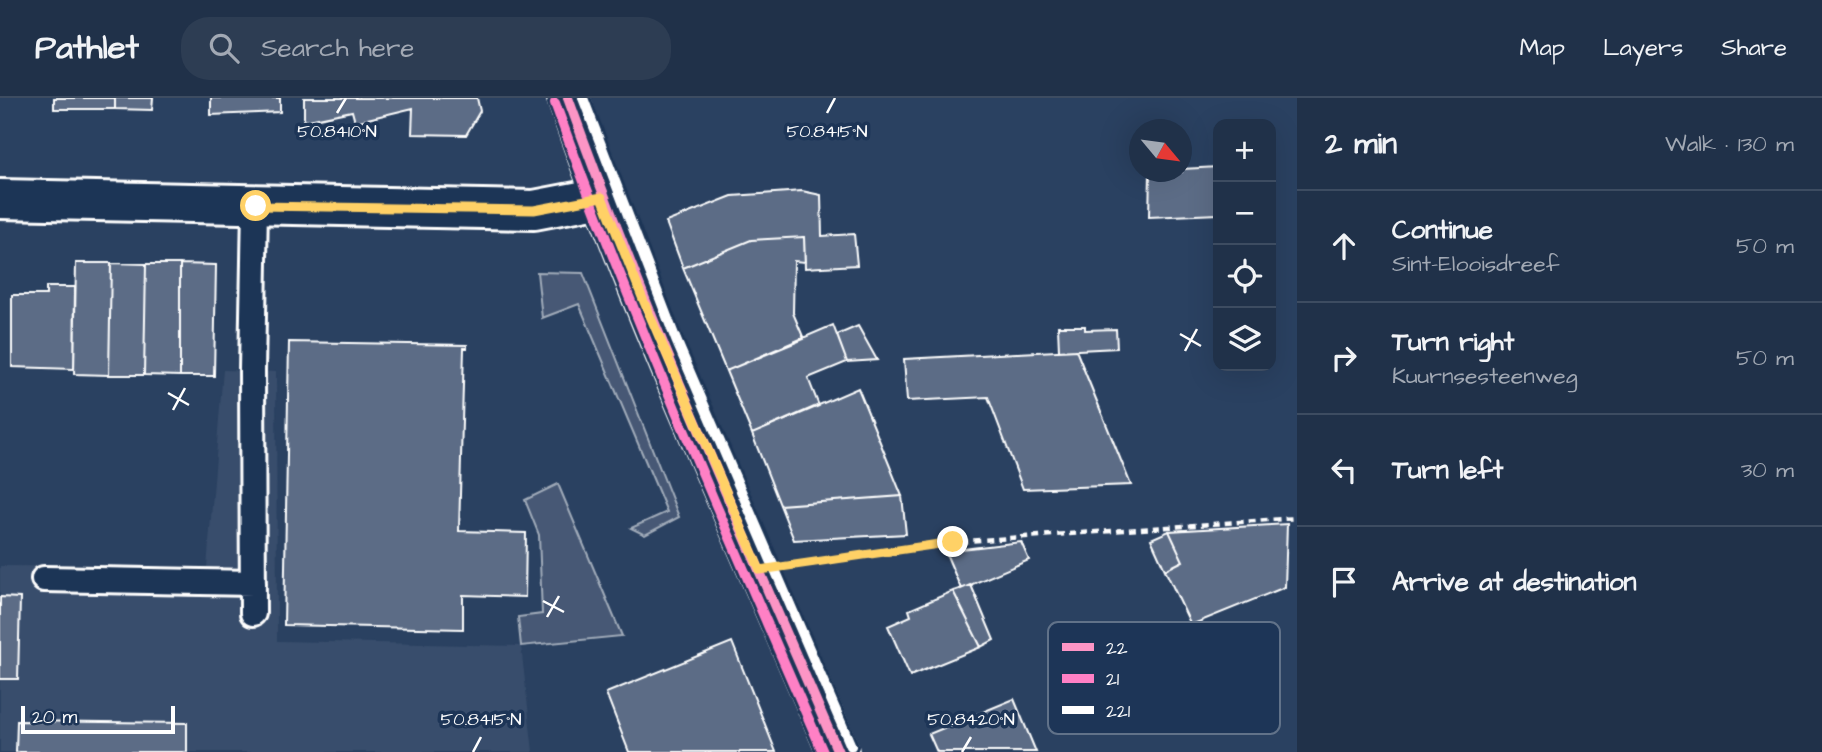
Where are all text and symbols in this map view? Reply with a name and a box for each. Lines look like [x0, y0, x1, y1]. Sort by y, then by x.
search box [181, 17, 671, 80]
text: Pathlet [35, 25, 139, 71]
icon: search [205, 29, 243, 67]
text: Search here [261, 30, 414, 66]
text: Map [1520, 31, 1565, 65]
text: Layers [1603, 31, 1683, 65]
text: Share [1721, 31, 1787, 65]
text: 50.8410°N [297, 119, 377, 144]
text: 50.8415°N [787, 119, 867, 144]
north arrow [1129, 119, 1192, 182]
map controls [1213, 119, 1276, 371]
button: + [1213, 119, 1276, 182]
text: 2 min [1325, 123, 1397, 165]
text: Walk · 130 m [1665, 128, 1794, 160]
button: − [1213, 182, 1276, 245]
route start [240, 190, 271, 221]
text: Continue [1392, 212, 1493, 248]
icon: ahead [1325, 227, 1363, 265]
text: 50 m [1736, 230, 1794, 262]
button: locate [1213, 245, 1276, 308]
text: Sint-Elooisdreef [1392, 248, 1559, 280]
button: layers [1213, 308, 1276, 371]
text: Turn right [1392, 324, 1514, 360]
icon: right [1325, 339, 1363, 377]
text: 50 m [1736, 342, 1794, 374]
text: Kuurnsesteenweg [1392, 360, 1578, 392]
icon: left [1325, 451, 1363, 489]
text: Turn left [1392, 452, 1503, 488]
text: 30 m [1741, 454, 1794, 486]
route end [937, 526, 968, 557]
icon: arrive [1325, 563, 1363, 601]
text: Arrive at destination [1392, 564, 1637, 600]
legend [1048, 622, 1280, 734]
text: 22 [1106, 635, 1128, 662]
text: 21 [1106, 666, 1120, 693]
text: 221 [1106, 698, 1131, 725]
scale bar [21, 703, 175, 735]
text: 20 m [32, 704, 77, 731]
text: 50.8415°N [441, 707, 521, 732]
text: 50.8420°N [927, 707, 1015, 732]

